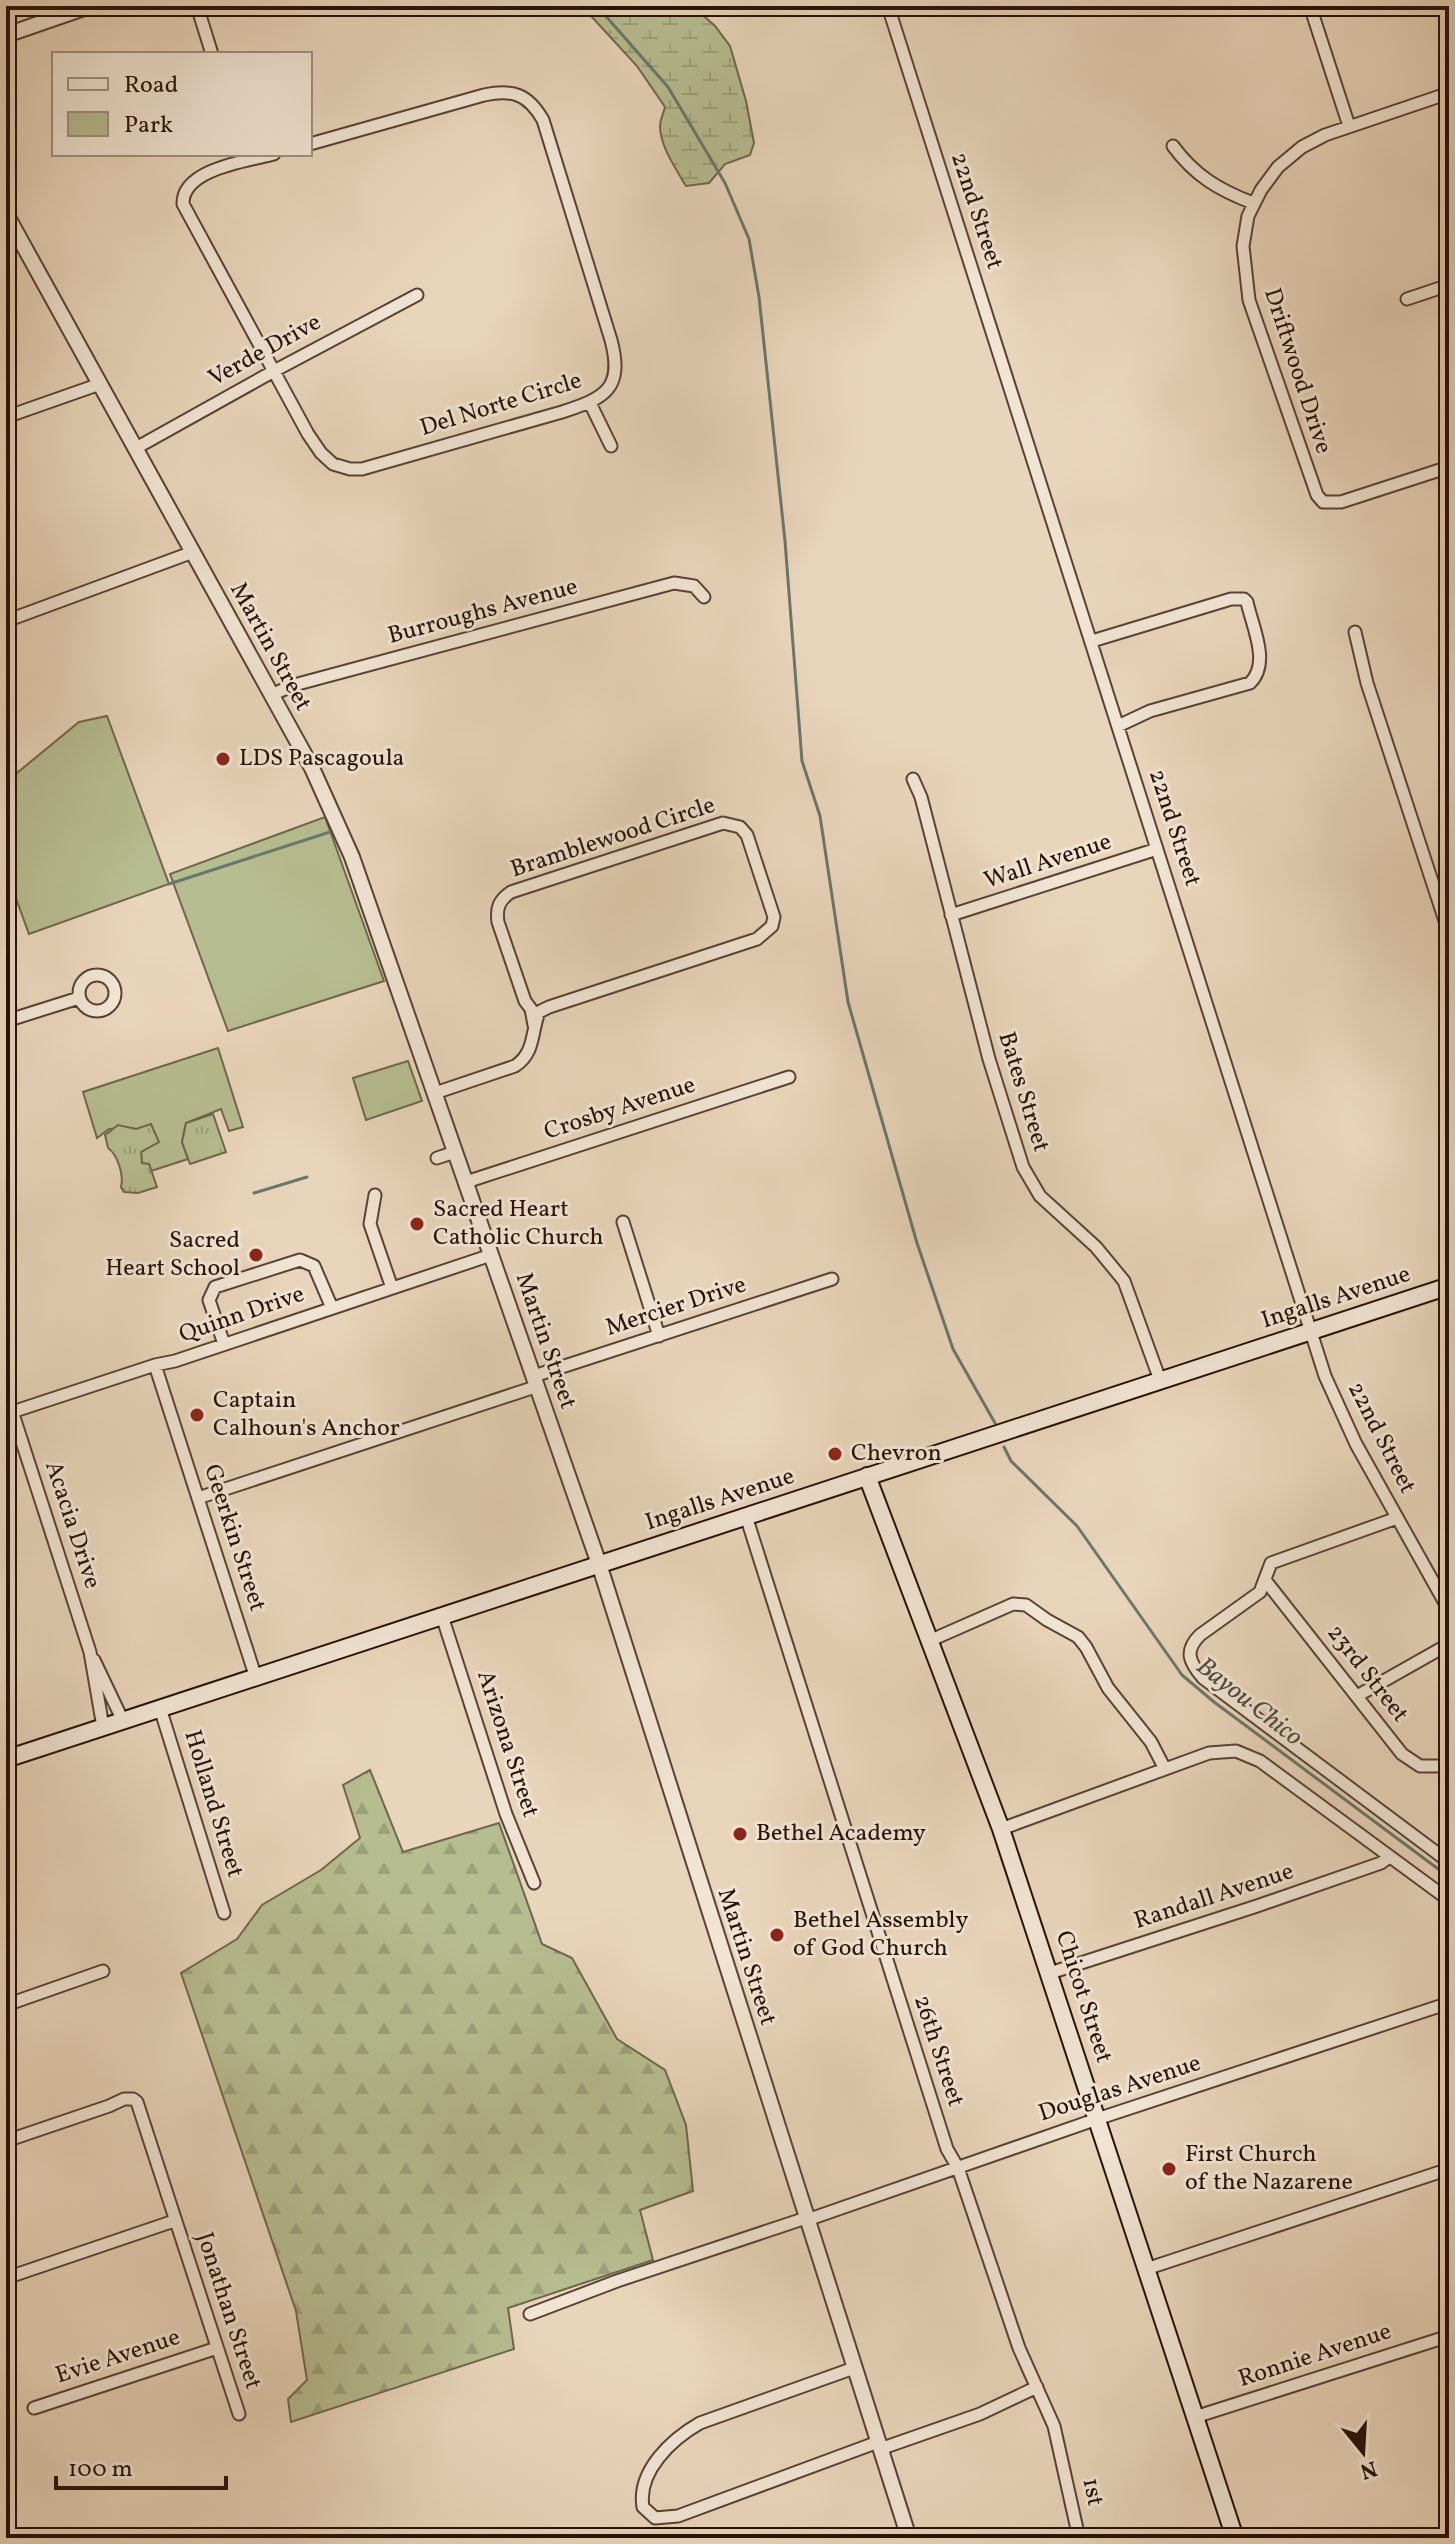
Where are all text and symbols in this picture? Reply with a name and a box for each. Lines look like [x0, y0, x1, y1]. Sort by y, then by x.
legend [52, 52, 312, 156]
text: Road [124, 69, 178, 103]
text: Park [124, 109, 173, 143]
street label: 22nd Street [941, 148, 1011, 274]
street label: Driftwood Drive [1254, 284, 1340, 458]
street label: Verde Drive [203, 306, 327, 396]
street label: Del Norte Circle [416, 364, 586, 446]
street label: Burroughs Avenue [384, 570, 582, 654]
street label: Martin Street [221, 577, 319, 717]
place label: LDS Pascagoula [239, 742, 405, 776]
marker: LDS Pascagoula [214, 750, 232, 768]
street label: 22nd Street [1139, 765, 1209, 891]
street label: Bramblewood Circle [506, 789, 720, 887]
street label: Wall Avenue [980, 825, 1116, 899]
street label: Bates Street [989, 1028, 1057, 1156]
street label: Crosby Avenue [540, 1069, 700, 1149]
place label: Sacred Heart Catholic Church [433, 1193, 603, 1255]
marker: Sacred Heart Catholic Church [408, 1215, 426, 1233]
place label: Sacred Heart School [105, 1224, 240, 1286]
marker: Sacred Heart School [247, 1246, 265, 1264]
street label: Ingalls Avenue [1257, 1258, 1415, 1338]
street label: Martin Street [506, 1268, 584, 1414]
street label: Mercier Drive [601, 1268, 751, 1346]
street label: Quinn Drive [175, 1278, 309, 1352]
street label: 22nd Street [1338, 1376, 1424, 1500]
place label: Captain Calhoun's Anchor [213, 1384, 400, 1446]
marker: Captain Calhoun's Anchor [188, 1406, 206, 1424]
place label: Chevron [851, 1437, 942, 1471]
marker: Chevron [826, 1445, 844, 1463]
street label: Acacia Drive [35, 1457, 109, 1593]
street label: Geerkin Street [194, 1460, 274, 1616]
street label: Ingalls Avenue [641, 1460, 799, 1540]
street label: 23rd Street [1318, 1618, 1416, 1730]
water label: Bayou Chico [1188, 1649, 1310, 1755]
street label: Arizona Street [467, 1666, 547, 1822]
street label: Holland Street [174, 1726, 252, 1882]
place label: Bethel Academy [756, 1817, 926, 1851]
marker: Bethel Academy [731, 1825, 749, 1843]
street label: Randall Avenue [1130, 1855, 1298, 1939]
street label: Martin Street [708, 1884, 784, 2030]
place label: Bethel Assembly of God Church [793, 1904, 969, 1966]
marker: Bethel Assembly of God Church [768, 1926, 786, 1944]
street label: Chicot Street [1046, 1927, 1120, 2067]
street label: 26th Street [904, 1991, 972, 2111]
street label: Douglas Avenue [1034, 2047, 1206, 2131]
place label: First Church of the Nazarene [1185, 2138, 1353, 2200]
marker: First Church of the Nazarene [1160, 2160, 1178, 2178]
street label: Jonathan Street [187, 2228, 269, 2394]
street label: Ronnie Avenue [1234, 2315, 1396, 2397]
street label: Evie Avenue [51, 2321, 185, 2393]
north arrow [1323, 2412, 1403, 2492]
scale bar [56, 2440, 226, 2490]
text: N [1356, 2451, 1381, 2486]
text: 100 m [68, 2453, 133, 2487]
street label: 1st [1072, 2475, 1112, 2509]

